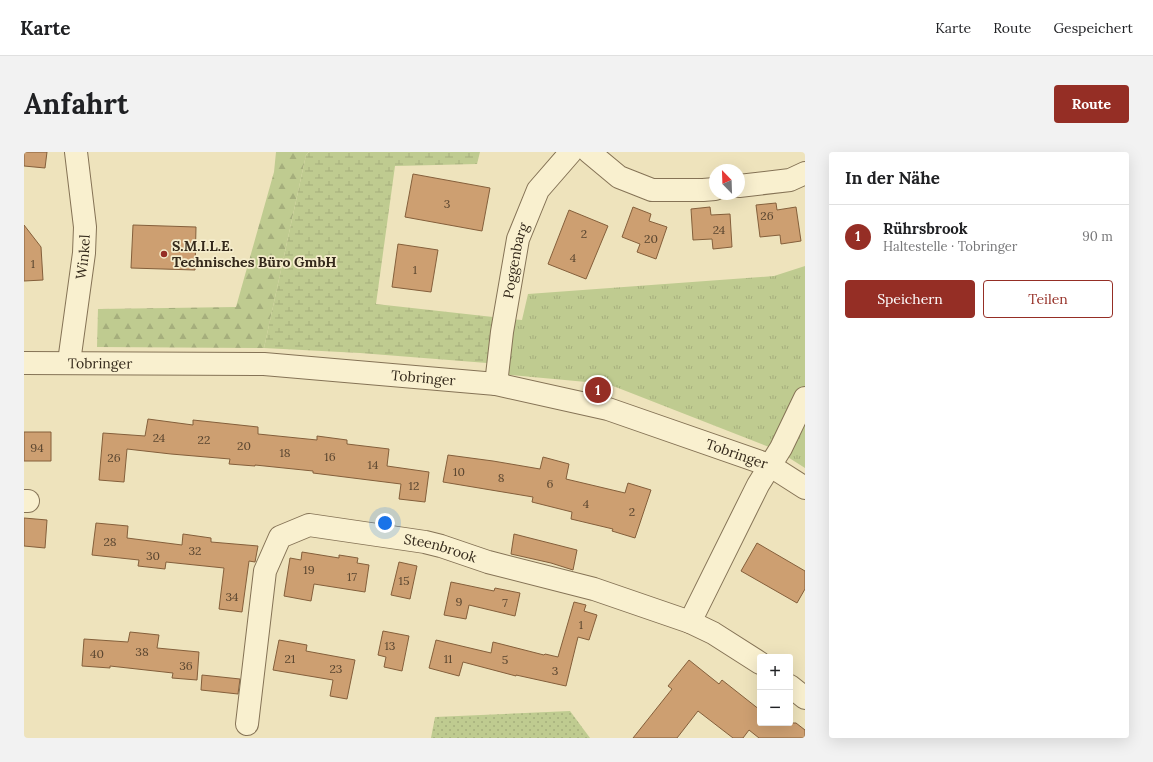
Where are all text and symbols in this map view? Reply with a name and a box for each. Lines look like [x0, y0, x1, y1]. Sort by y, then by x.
text: Karte [20, 16, 71, 40]
text: Karte [935, 19, 971, 37]
text: Route [993, 19, 1031, 37]
text: Gespeichert [1053, 19, 1133, 37]
button: Route [1054, 85, 1129, 123]
text: Anfahrt [24, 86, 128, 122]
north arrow [709, 164, 745, 200]
text: In der Nähe [845, 167, 940, 189]
house number: 3 [444, 196, 451, 211]
house number: 26 [760, 208, 774, 223]
text: Rührsbrook [883, 219, 968, 238]
street label: Poggenbarg [499, 220, 533, 300]
house number: 24 [713, 222, 726, 237]
house number: 2 [581, 226, 587, 241]
text: 1 [855, 228, 861, 245]
text: 90 m [1082, 228, 1113, 245]
house number: 20 [644, 231, 658, 246]
street label: Winkel [71, 234, 94, 280]
place label: S.M.I.L.E. Technisches Büro GmbH [172, 237, 336, 271]
text: Haltestelle · Tobringer [883, 238, 1018, 255]
marker: S.M.I.L.E. Technisches Büro GmbH [159, 249, 169, 259]
house number: 4 [570, 250, 577, 265]
house number: 1 [31, 256, 35, 271]
house number: 1 [413, 262, 417, 277]
button: Speichern [845, 280, 975, 318]
button: Teilen [983, 280, 1113, 318]
street label: Tobringer [68, 354, 132, 372]
street label: Tobringer [391, 366, 456, 389]
pin: 1 [585, 375, 611, 405]
house number: 24 [153, 430, 166, 445]
house number: 22 [198, 432, 210, 447]
street label: Tobringer [703, 435, 770, 473]
house number: 20 [237, 438, 251, 453]
house number: 94 [30, 440, 44, 455]
house number: 18 [279, 445, 291, 460]
house number: 16 [324, 449, 336, 464]
house number: 26 [107, 450, 121, 465]
house number: 14 [368, 457, 379, 472]
house number: 10 [453, 464, 465, 479]
house number: 8 [498, 470, 505, 485]
house number: 6 [547, 476, 554, 491]
house number: 12 [409, 478, 419, 493]
house number: 4 [583, 496, 590, 511]
house number: 2 [629, 504, 635, 519]
your location [375, 513, 395, 533]
street label: Steenbrook [403, 530, 480, 567]
house number: 28 [103, 534, 117, 549]
house number: 32 [188, 543, 202, 558]
house number: 30 [146, 548, 160, 563]
house number: 19 [303, 562, 315, 577]
house number: 17 [347, 569, 357, 584]
house number: 15 [399, 573, 409, 588]
house number: 34 [225, 589, 239, 604]
house number: 9 [456, 594, 463, 609]
house number: 7 [502, 595, 508, 610]
house number: 1 [579, 617, 583, 632]
house number: 13 [384, 638, 396, 653]
house number: 38 [135, 644, 149, 659]
house number: 40 [90, 646, 104, 661]
house number: 21 [285, 651, 295, 666]
house number: 11 [444, 651, 452, 666]
house number: 5 [502, 652, 508, 667]
map controls [757, 654, 793, 726]
button: + [757, 654, 793, 690]
house number: 36 [179, 658, 193, 673]
house number: 23 [330, 661, 343, 676]
house number: 3 [552, 663, 559, 678]
button: − [757, 690, 793, 726]

